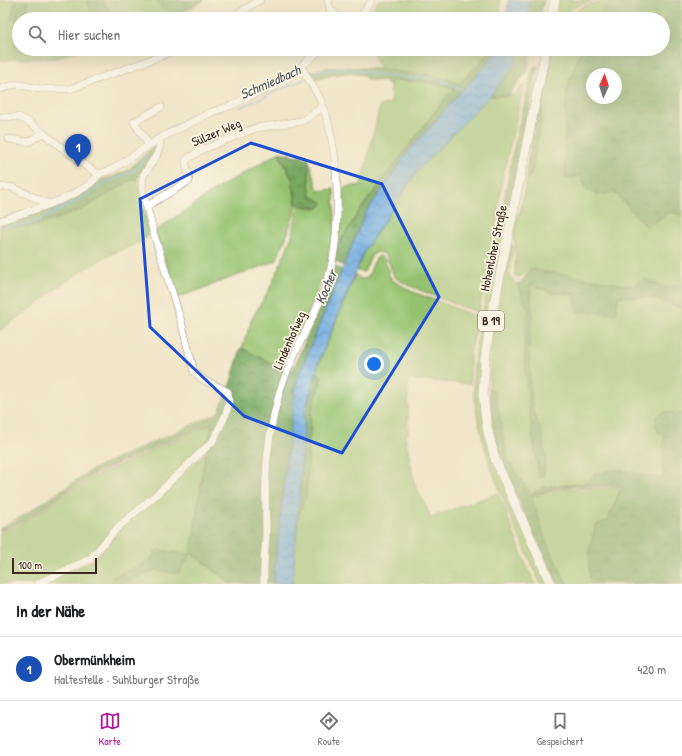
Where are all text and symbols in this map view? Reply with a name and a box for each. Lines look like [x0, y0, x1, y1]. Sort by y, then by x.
search box [12, 12, 670, 56]
icon: search [26, 23, 48, 45]
text: Hier suchen [58, 24, 120, 45]
water label: Schmiedbach [237, 59, 304, 103]
north arrow [586, 68, 622, 104]
street label: Sülzer Weg [188, 113, 244, 151]
pin: 1 [65, 134, 91, 167]
street label: Hohenloher Straße [475, 203, 511, 293]
water label: Kocher [310, 265, 342, 307]
street label: Lindenhofweg [268, 308, 310, 372]
road number: B 19 [478, 311, 504, 331]
your location [364, 354, 384, 374]
scale bar [12, 556, 97, 575]
text: 100 m [18, 558, 42, 572]
text: In der Nähe [16, 599, 85, 622]
text: Obermünkheim [54, 649, 135, 670]
text: 1 [27, 660, 31, 678]
text: 420 m [637, 660, 666, 678]
text: Haltestelle · Suhlburger Straße [54, 670, 199, 688]
tab: Karte [98, 710, 121, 748]
tab: Route [318, 710, 340, 748]
tab: Gespeichert [537, 710, 584, 748]

